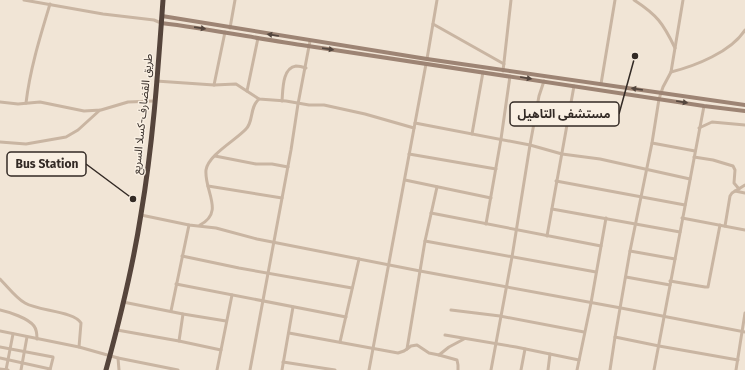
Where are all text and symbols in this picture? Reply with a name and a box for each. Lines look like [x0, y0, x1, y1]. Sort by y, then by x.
one-way arrow [194, 25, 206, 31]
one-way arrow [267, 32, 279, 38]
one-way arrow [322, 46, 334, 52]
street label: طريق القضارف-كسلا السريع [130, 53, 156, 175]
one-way arrow [520, 76, 532, 82]
one-way arrow [631, 86, 643, 92]
one-way arrow [676, 99, 688, 105]
callout: مستشفى التاهيل [510, 102, 619, 126]
text: مستشفى التاهيل [518, 107, 610, 121]
callout: Bus Station [7, 152, 86, 176]
text: Bus Station [16, 157, 78, 171]

